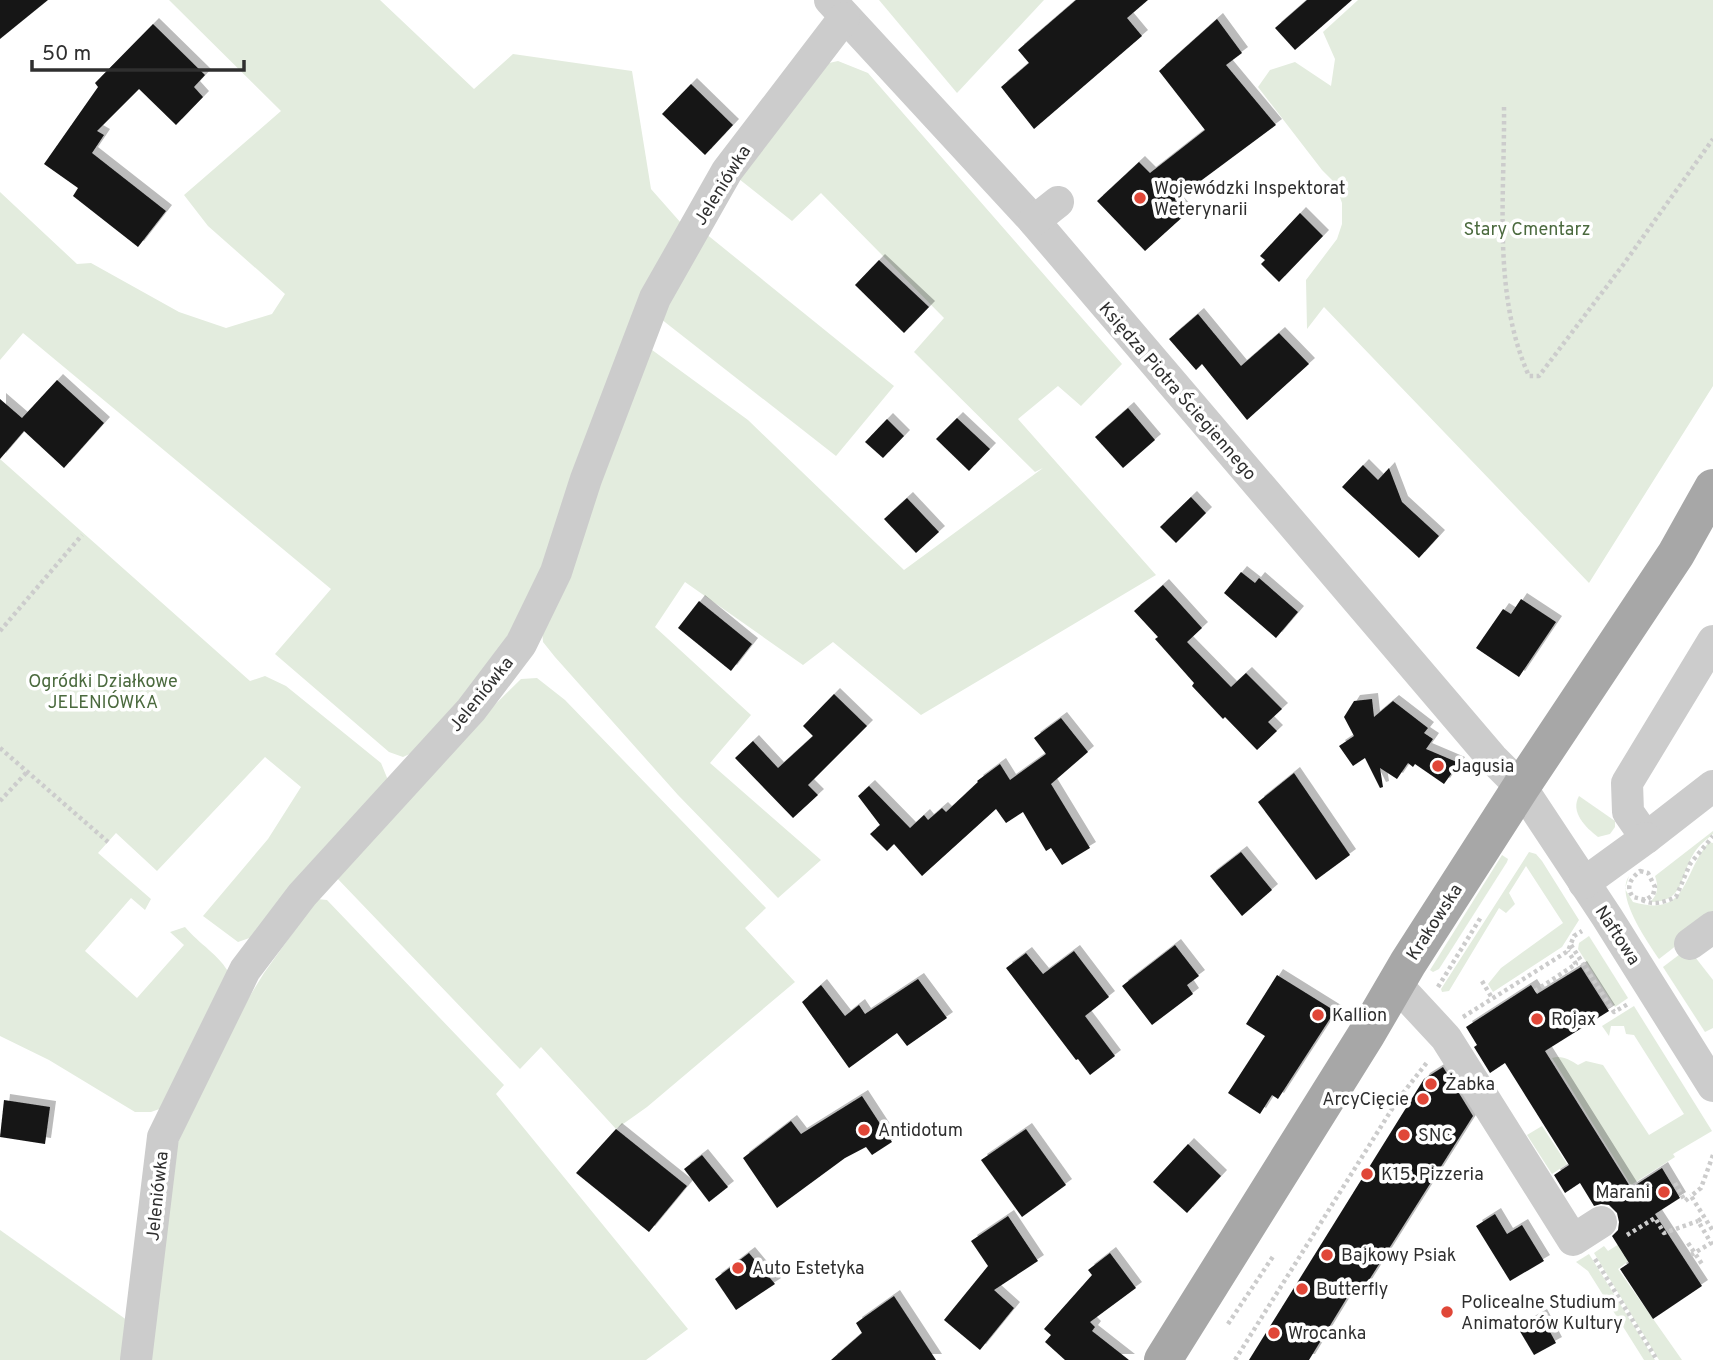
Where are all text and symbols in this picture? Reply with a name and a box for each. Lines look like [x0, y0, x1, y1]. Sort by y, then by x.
scale bar [32, 28, 243, 72]
text: 50 m [42, 41, 91, 68]
street label: Jeleniówka [690, 141, 757, 230]
place label: Wojewódzki Inspektorat Weterynarii [1154, 178, 1346, 222]
marker: Wojewódzki Inspektorat Weterynarii [1132, 190, 1148, 206]
park label: Stary Cmentarz [1464, 219, 1590, 242]
street label: Księdza Piotra Ściegiennego [1093, 297, 1262, 486]
street label: Jeleniówka [445, 653, 520, 737]
park label: Ogródki Działkowe JELENIÓWKA [28, 671, 178, 715]
place label: Jagusia [1452, 756, 1514, 779]
marker: Jagusia [1430, 758, 1446, 774]
street label: Krakowska [1402, 880, 1469, 965]
street label: Naftowa [1589, 902, 1644, 970]
place label: Kallion [1332, 1005, 1387, 1028]
marker: Kallion [1310, 1007, 1326, 1023]
place label: Rojax [1551, 1009, 1596, 1032]
marker: Rojax [1529, 1011, 1545, 1027]
place label: Żabka [1445, 1072, 1495, 1097]
marker: Żabka [1423, 1076, 1439, 1092]
place label: ArcyCięcie [1322, 1089, 1409, 1112]
marker: ArcyCięcie [1415, 1091, 1431, 1107]
place label: Antidotum [878, 1120, 963, 1143]
marker: Antidotum [856, 1122, 872, 1138]
place label: SNC [1418, 1125, 1453, 1148]
marker: SNC [1396, 1127, 1412, 1143]
street label: Jeleniówka [142, 1150, 175, 1242]
place label: K15. Pizzeria [1381, 1164, 1484, 1187]
marker: K15. Pizzeria [1359, 1166, 1375, 1182]
place label: Marani [1595, 1182, 1650, 1205]
marker: Marani [1656, 1184, 1672, 1200]
place label: Bajkowy Psiak [1341, 1245, 1456, 1268]
marker: Bajkowy Psiak [1319, 1247, 1335, 1263]
place label: Auto Estetyka [752, 1258, 865, 1281]
marker: Auto Estetyka [730, 1260, 746, 1276]
place label: Butterfly [1316, 1279, 1388, 1302]
marker: Butterfly [1294, 1281, 1310, 1297]
place label: Policealne Studium Animatorów Kultury [1461, 1292, 1623, 1336]
marker: Policealne Studium Animatorów Kultury [1439, 1304, 1455, 1320]
place label: Wrocanka [1288, 1323, 1366, 1346]
marker: Wrocanka [1266, 1325, 1282, 1341]

